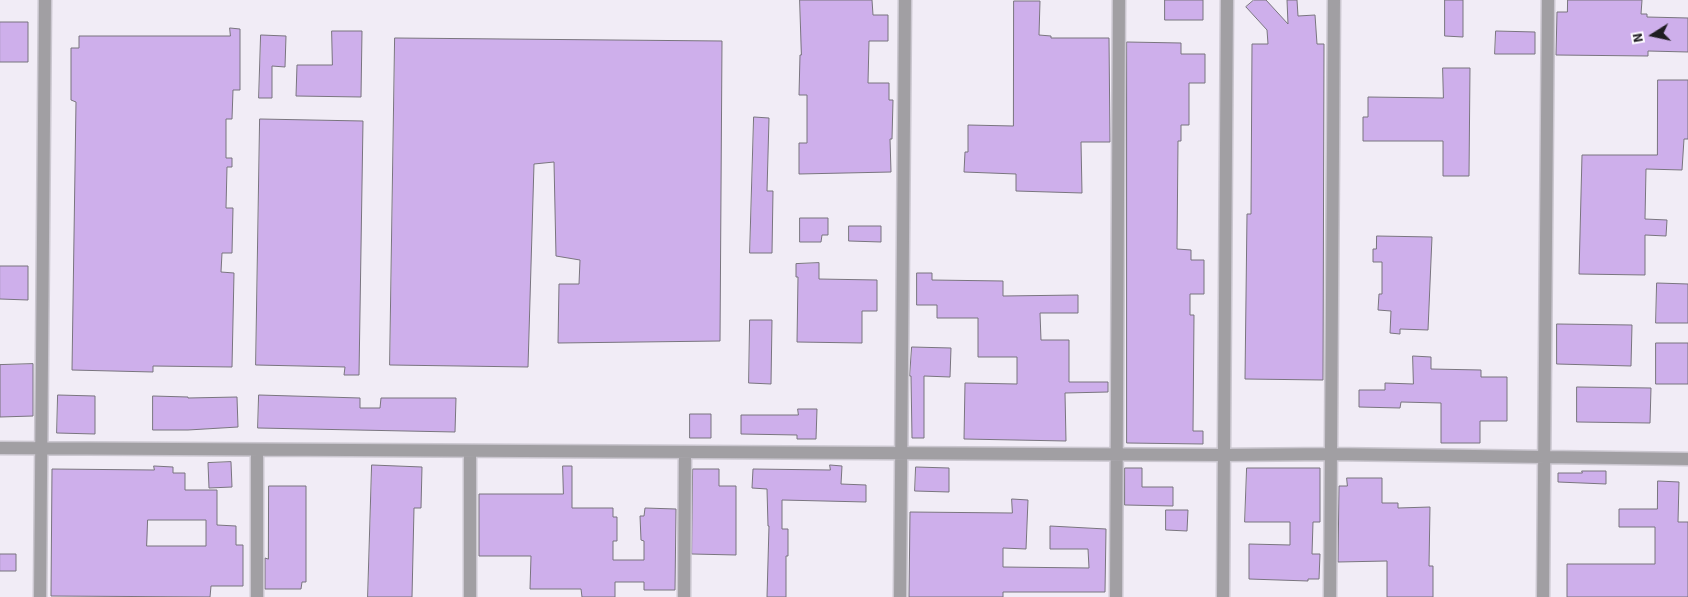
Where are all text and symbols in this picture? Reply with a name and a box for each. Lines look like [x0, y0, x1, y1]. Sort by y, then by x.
north arrow [1628, 10, 1678, 60]
text: N [1628, 31, 1649, 44]

